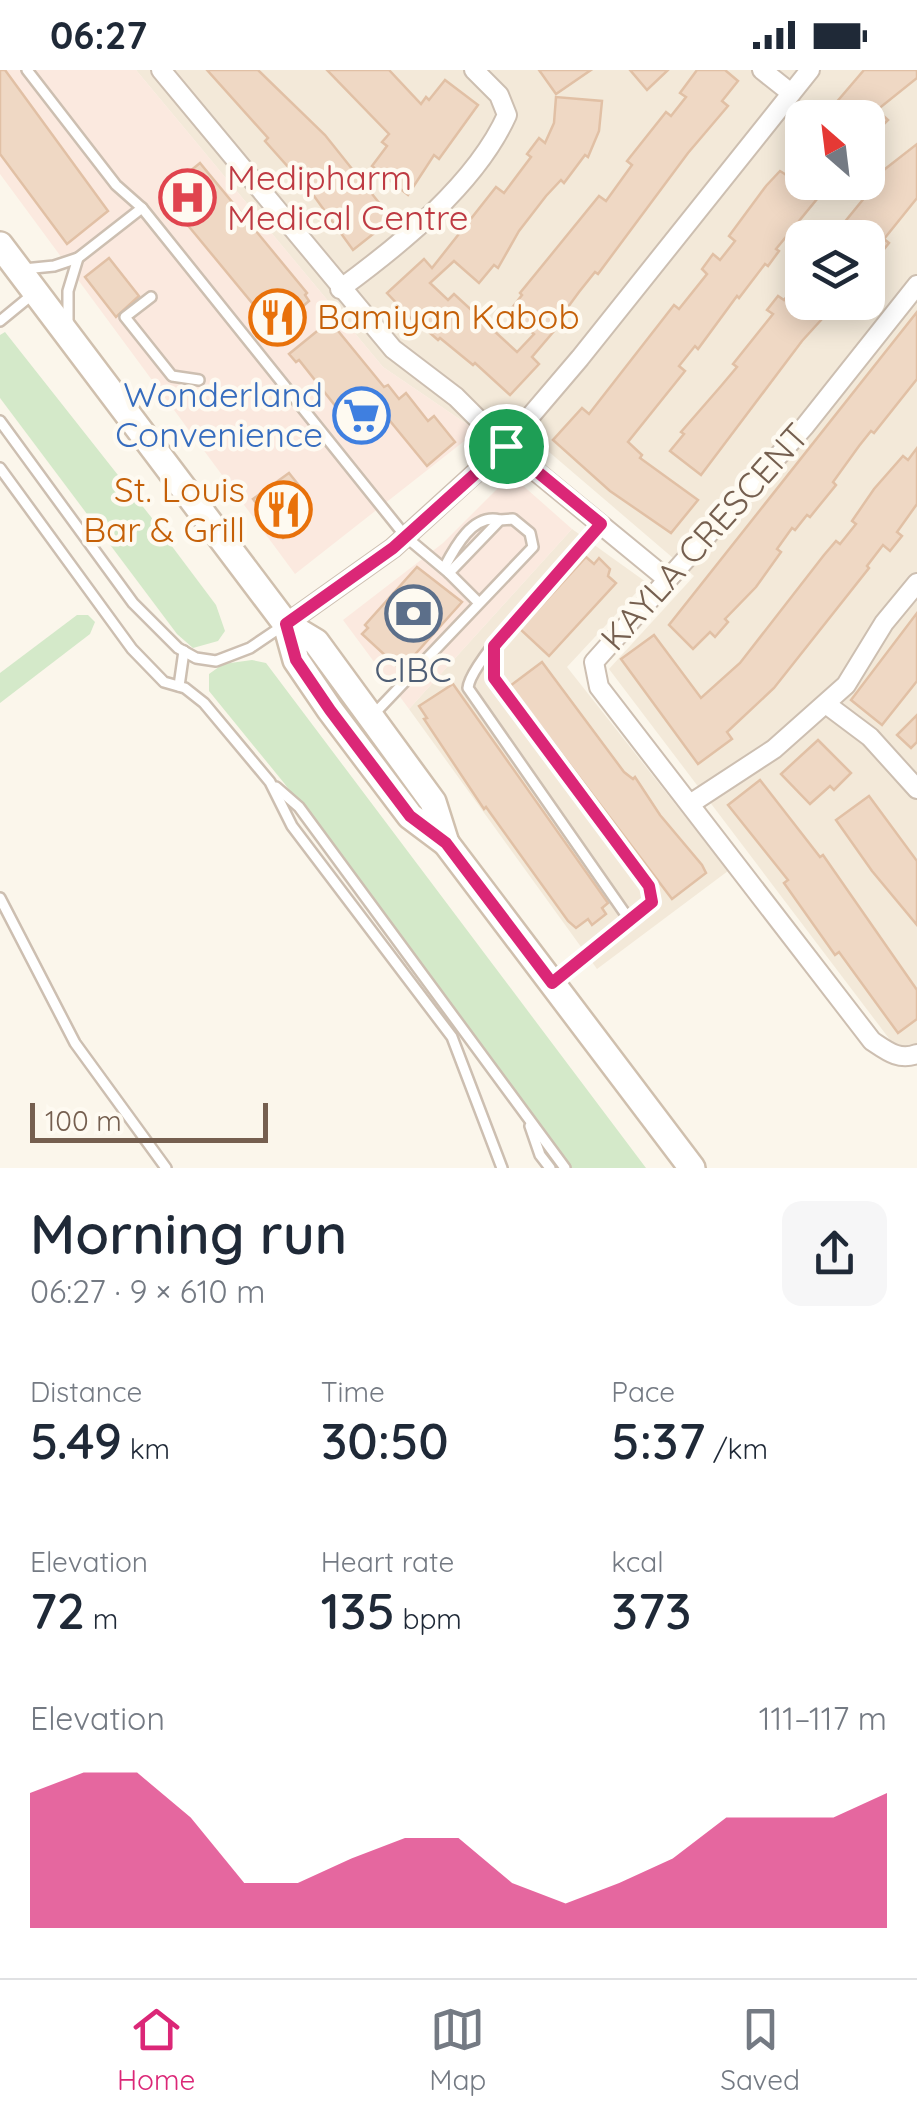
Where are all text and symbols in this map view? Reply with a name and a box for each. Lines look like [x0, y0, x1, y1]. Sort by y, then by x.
text: 06:27 [50, 11, 147, 59]
north arrow [785, 100, 885, 200]
map controls [785, 100, 885, 320]
place label: Medipharm Medical Centre [227, 155, 469, 239]
hospital icon: Medipharm Medical Centre [158, 168, 218, 228]
button: layers [785, 220, 885, 320]
restaurant icon: Bamiyan Kabob [248, 287, 308, 347]
place label: Bamiyan Kabob [317, 294, 580, 338]
place label: Wonderland Convenience [115, 372, 323, 456]
supermarket icon: Wonderland Convenience [332, 385, 392, 445]
pin [464, 404, 549, 489]
street label: KAYLA CRESCENT [591, 414, 818, 659]
icon: arrive [479, 419, 534, 474]
place label: St. Louis Bar & Grill [83, 467, 245, 551]
restaurant icon: St. Louis Bar & Grill [254, 480, 314, 540]
bank icon: CIBC [383, 584, 443, 644]
place label: CIBC [374, 647, 452, 691]
scale bar [30, 1098, 268, 1142]
text: 100 m [45, 1103, 122, 1138]
text: Morning run [30, 1199, 347, 1268]
button: share [782, 1201, 887, 1306]
text: 06:27 · 9 × 610 m [30, 1271, 266, 1311]
text: Distance [30, 1374, 142, 1409]
text: Time [321, 1374, 385, 1409]
text: Pace [611, 1374, 675, 1409]
text: 5.49 [30, 1409, 122, 1472]
text: 30:50 [321, 1409, 449, 1472]
text: 5:37 [611, 1409, 705, 1472]
text: km [122, 1431, 170, 1466]
text: /km [705, 1431, 768, 1466]
text: Elevation [30, 1544, 148, 1579]
text: Heart rate [321, 1544, 454, 1579]
text: kcal [611, 1544, 664, 1579]
text: 72 [30, 1579, 85, 1642]
text: 135 [321, 1579, 395, 1642]
text: 373 [611, 1579, 691, 1642]
text: m [85, 1601, 118, 1636]
text: bpm [395, 1601, 462, 1636]
text: Elevation [30, 1698, 165, 1738]
text: 111–117 m [759, 1698, 887, 1738]
tab: Home [117, 2002, 195, 2097]
tab: Map [429, 2002, 486, 2097]
tab: Saved [720, 2002, 800, 2097]

